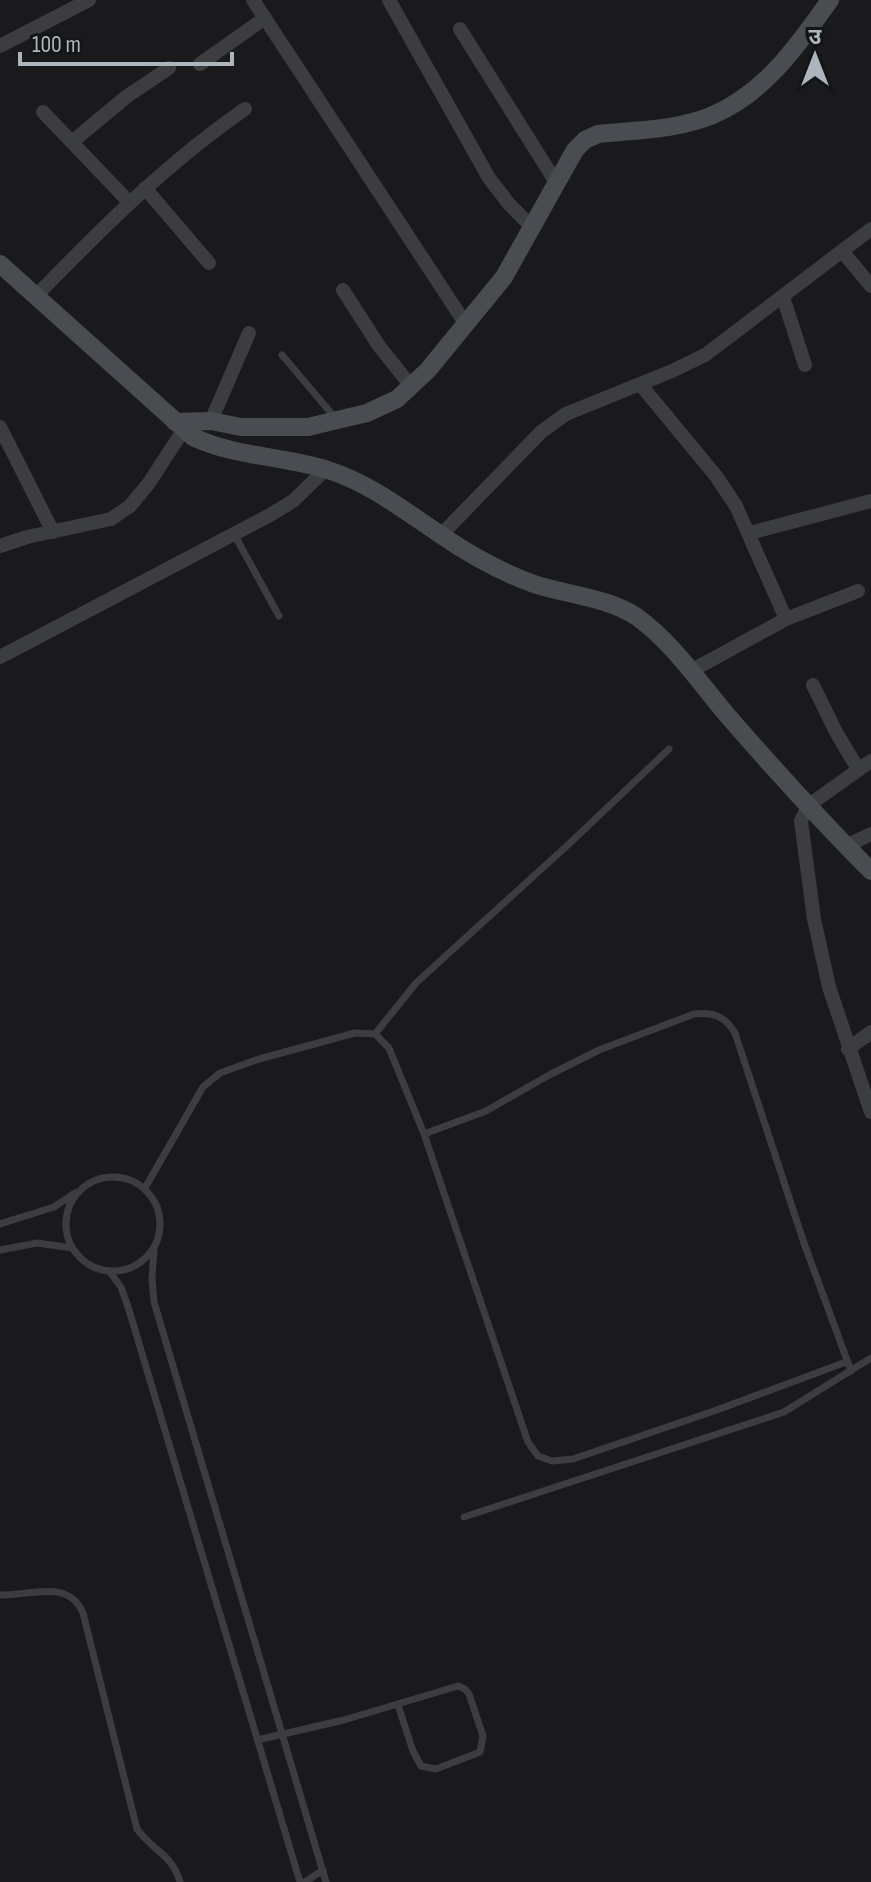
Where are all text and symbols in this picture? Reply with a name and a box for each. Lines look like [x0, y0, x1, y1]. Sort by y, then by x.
scale bar [20, 16, 232, 66]
north arrow [775, 16, 855, 96]
text: उ [809, 24, 823, 51]
text: 100 m [32, 30, 81, 59]

